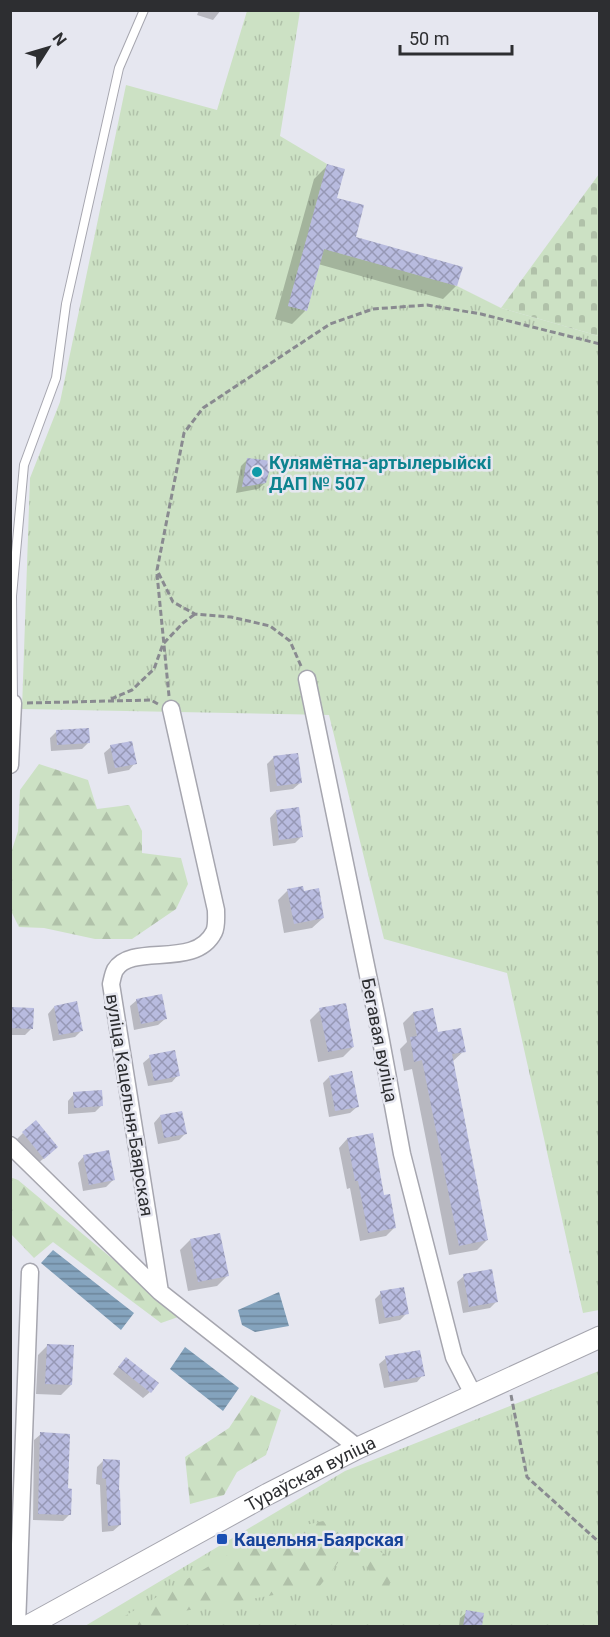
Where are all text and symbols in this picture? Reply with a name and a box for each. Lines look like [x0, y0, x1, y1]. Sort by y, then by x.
north arrow [18, 18, 78, 78]
scale bar [400, 18, 512, 56]
text: 50 m [409, 28, 449, 49]
text: N [49, 29, 71, 50]
place label: Кулямётна-артылерыйскі ДАП № 507 [269, 452, 491, 494]
marker: Кулямётна-артылерыйскі ДАП № 507 [250, 465, 264, 479]
street label: Бегавая вуліца [358, 976, 402, 1104]
street label: вуліца Кацельня-Баярская [102, 992, 158, 1218]
street label: Тураўская вуліца [241, 1431, 379, 1515]
place label: Кацельня-Баярская [234, 1529, 404, 1550]
marker: Кацельня-Баярская [215, 1532, 229, 1546]

